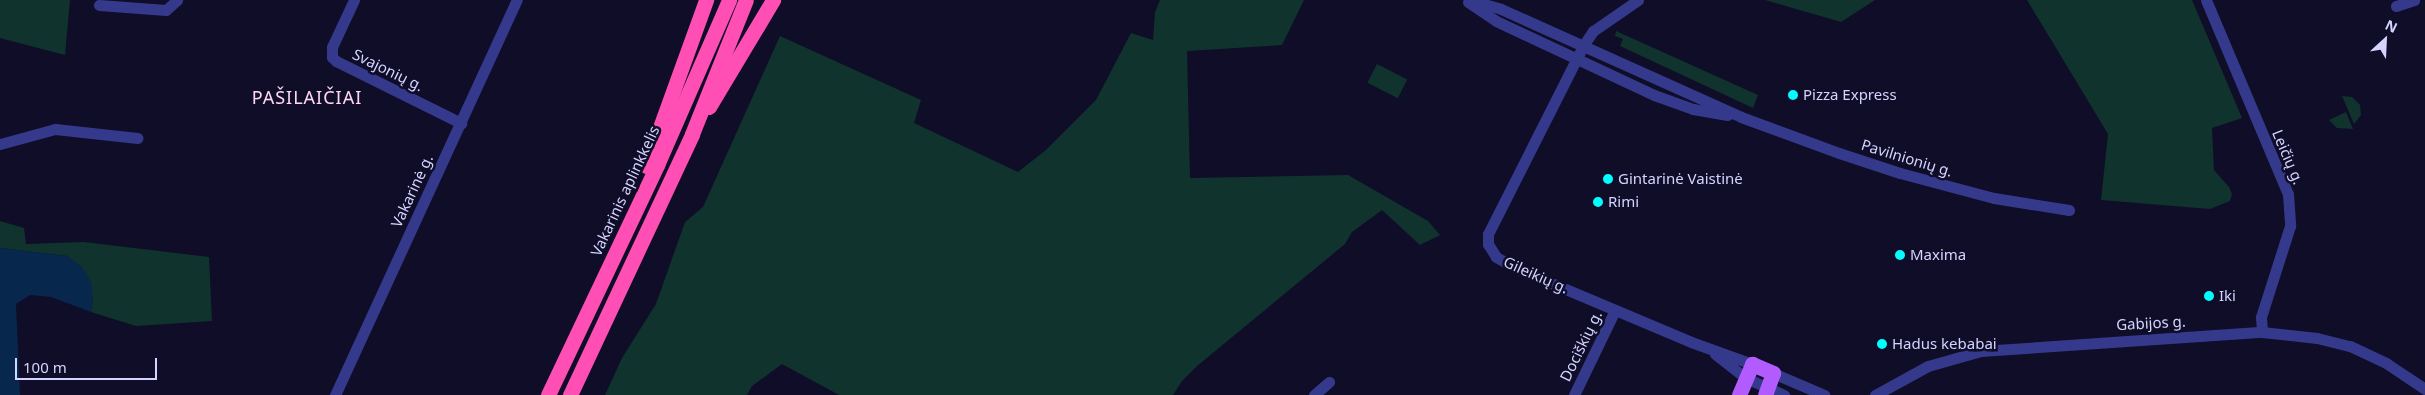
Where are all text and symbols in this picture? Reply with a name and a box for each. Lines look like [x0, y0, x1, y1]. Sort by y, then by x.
north arrow [2360, 15, 2410, 65]
text: N [2382, 15, 2401, 37]
street label: Svajonių g. [350, 45, 426, 95]
district label: PAŠILAIČIAI [250, 86, 364, 108]
place label: Pizza Express [1803, 86, 1897, 104]
marker: Pizza Express [1787, 89, 1799, 101]
street label: Vakarinis aplinkkelis [587, 123, 663, 259]
street label: Leičių g. [2268, 127, 2308, 187]
street label: Pavilnionių g. [1859, 136, 1955, 180]
street label: Vakarinė g. [387, 152, 437, 230]
place label: Gintarinė Vaistinė [1618, 170, 1743, 188]
marker: Gintarinė Vaistinė [1602, 173, 1614, 185]
place label: Rimi [1608, 193, 1639, 211]
marker: Rimi [1592, 196, 1604, 208]
place label: Maxima [1910, 246, 1966, 264]
marker: Maxima [1894, 249, 1906, 261]
street label: Gileikių g. [1501, 253, 1571, 297]
place label: Iki [2219, 287, 2236, 305]
marker: Iki [2203, 290, 2215, 302]
street label: Dociškių g. [1556, 308, 1606, 384]
street label: Gabijos g. [2116, 312, 2186, 334]
place label: Hadus kebabai [1892, 335, 1997, 353]
marker: Hadus kebabai [1876, 338, 1888, 350]
scale bar [18, 348, 160, 380]
text: 100 m [23, 357, 67, 377]

